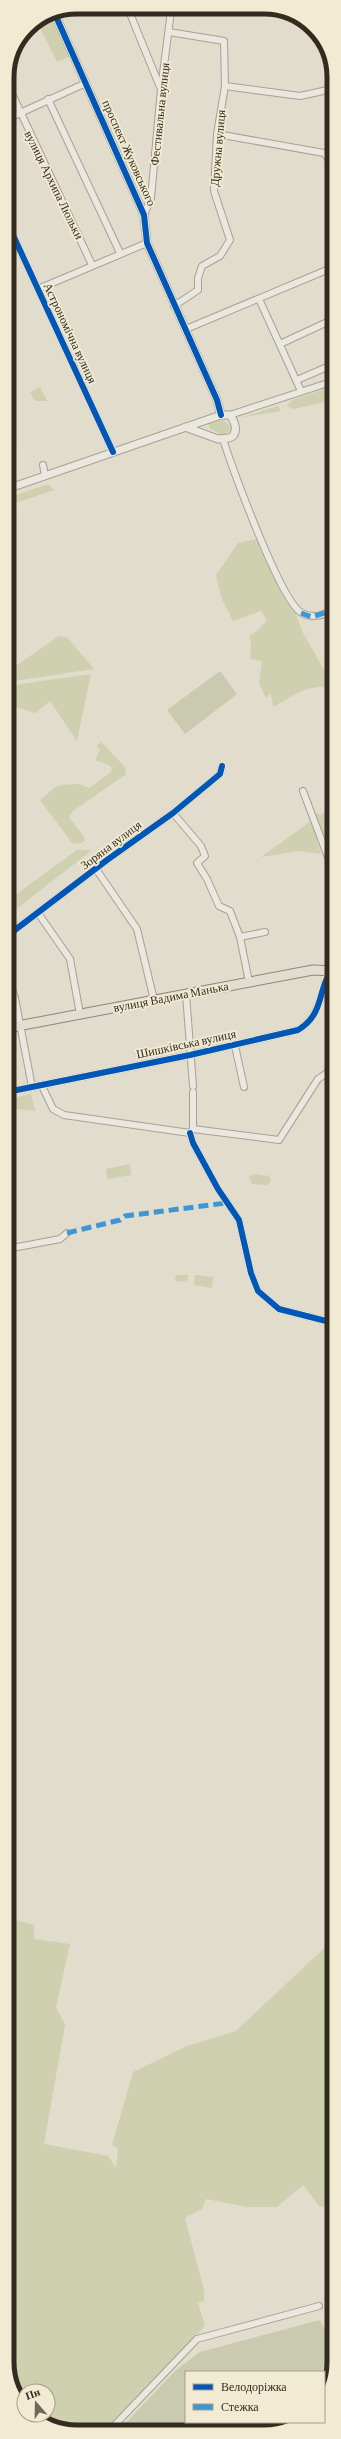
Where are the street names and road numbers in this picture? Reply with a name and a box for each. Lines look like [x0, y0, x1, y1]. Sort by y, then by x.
street label: Фестивальна вулиця [148, 61, 172, 166]
street label: проспект Жуковського [99, 98, 159, 208]
street label: Дружна вулиця [208, 108, 228, 187]
street label: вулиця Архипа Люльки [22, 128, 87, 242]
street label: Астрономічна вулиця [41, 280, 100, 386]
street label: Зоряна вулиця [78, 817, 145, 872]
street label: вулиця Вадима Манька [112, 979, 230, 1015]
street label: Шишківська вулиця [135, 1026, 238, 1061]

